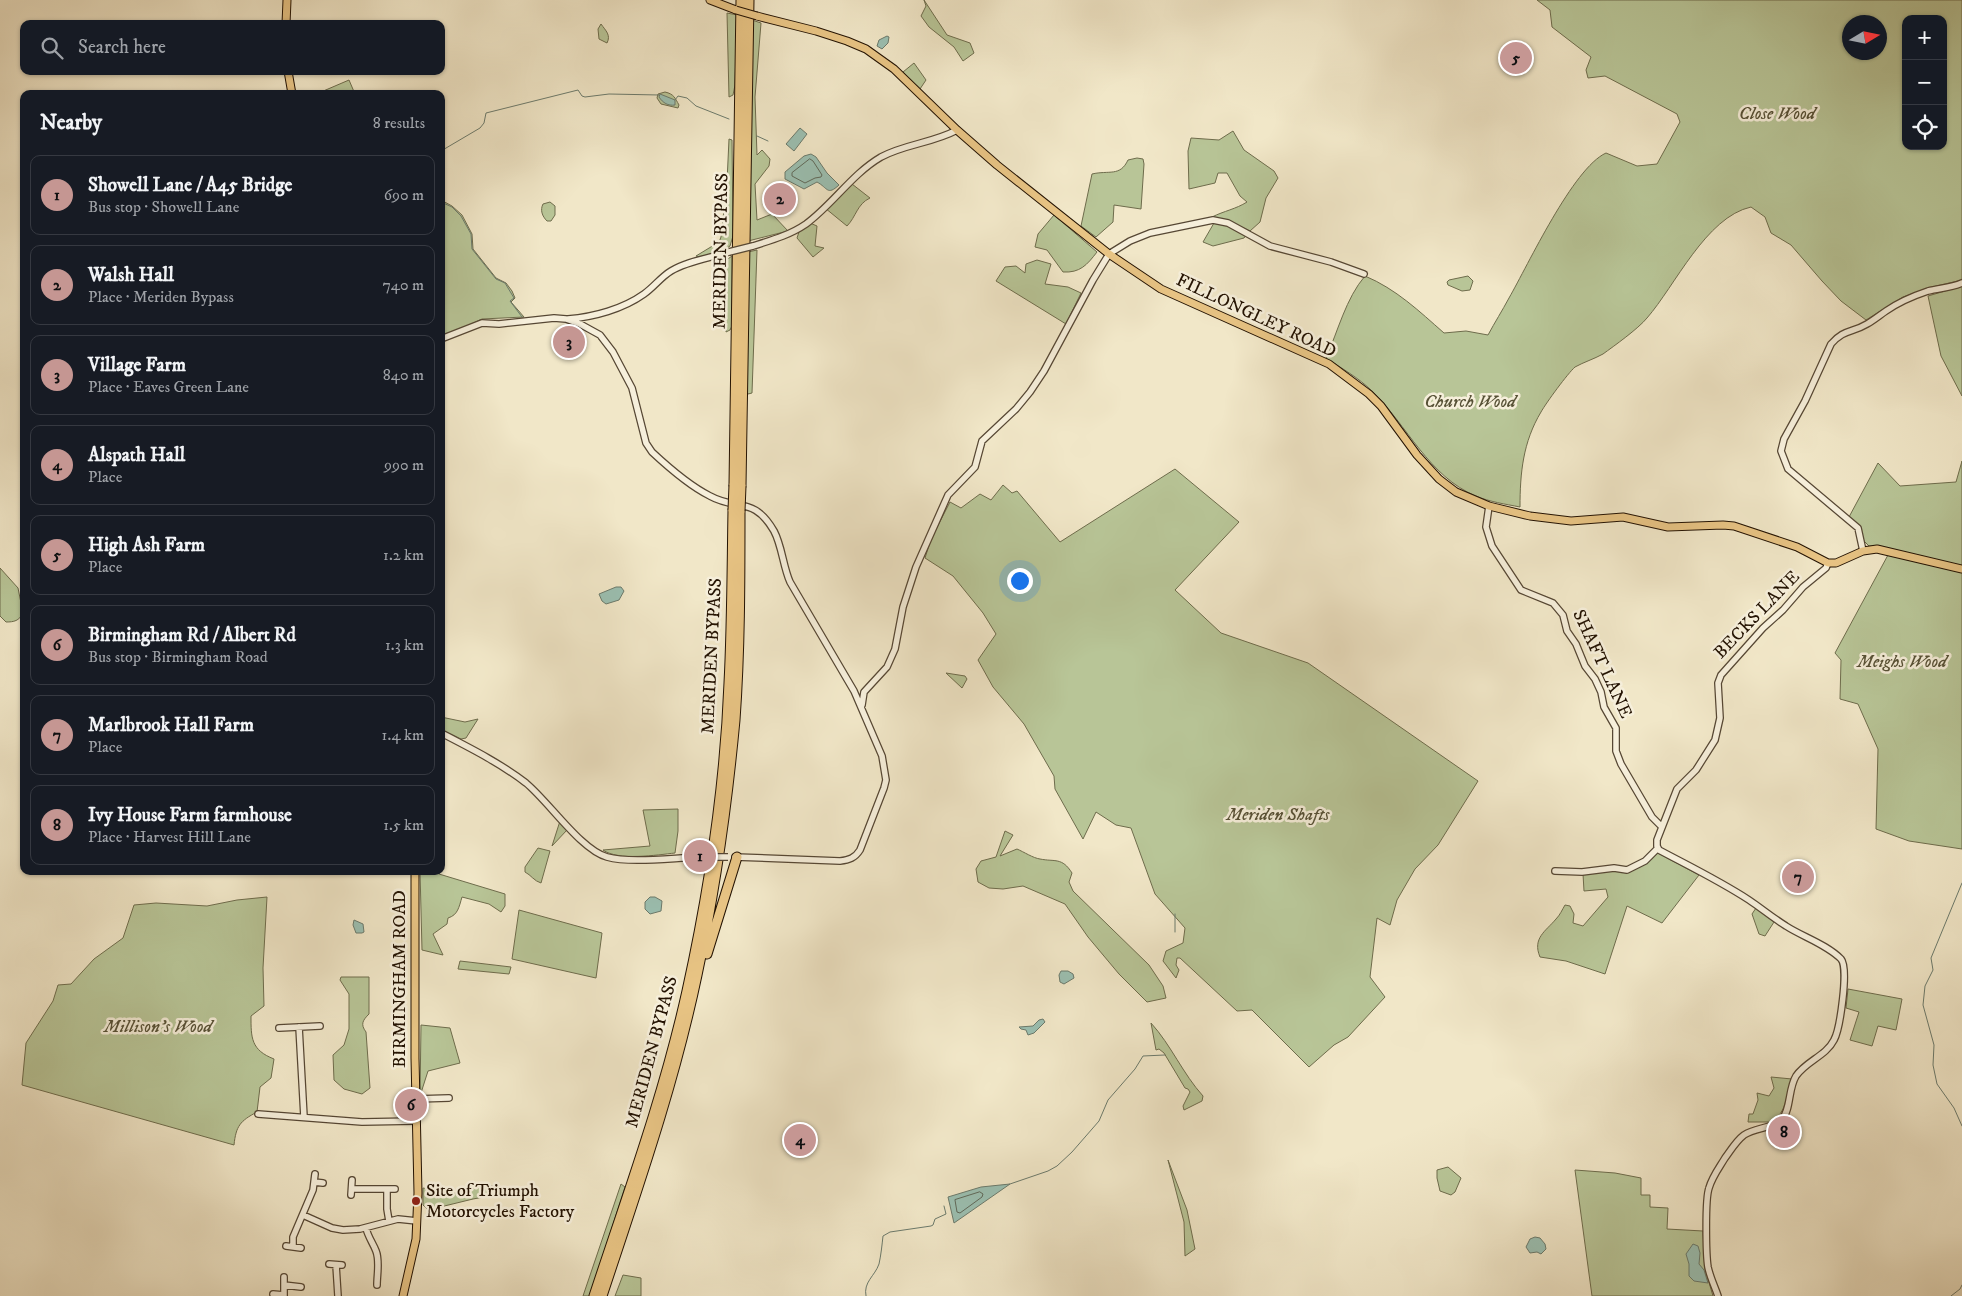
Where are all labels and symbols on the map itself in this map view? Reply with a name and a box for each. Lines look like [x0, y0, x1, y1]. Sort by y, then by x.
north arrow [1842, 15, 1887, 60]
pin: 5 [1500, 39, 1532, 77]
park label: Close Wood [1739, 103, 1818, 125]
street label: MERIDEN BYPASS [709, 173, 733, 329]
pin: 2 [764, 180, 796, 218]
street label: FILLONGLEY ROAD [1172, 269, 1340, 363]
pin: 3 [553, 323, 585, 361]
park label: Church Wood [1424, 391, 1518, 413]
street label: BECKS LANE [1709, 566, 1805, 664]
your location [1007, 568, 1033, 594]
street label: MERIDEN BYPASS [697, 577, 727, 735]
street label: SHAFT LANE [1567, 606, 1637, 722]
park label: Meighs Wood [1855, 651, 1949, 673]
park label: Meriden Shafts [1224, 804, 1330, 826]
pin: 1 [684, 837, 716, 875]
pin: 7 [1782, 858, 1814, 896]
street label: BIRMINGHAM ROAD [389, 890, 411, 1068]
street label: MERIDEN BYPASS [621, 974, 683, 1130]
park label: Millison's Wood [102, 1016, 214, 1038]
pin: 6 [395, 1086, 427, 1124]
pin: 8 [1768, 1113, 1800, 1151]
pin: 4 [784, 1121, 816, 1159]
place label: Site of Triumph Motorcycles Factory [426, 1180, 575, 1223]
marker: Site of Triumph Motorcycles Factory [410, 1195, 422, 1207]

